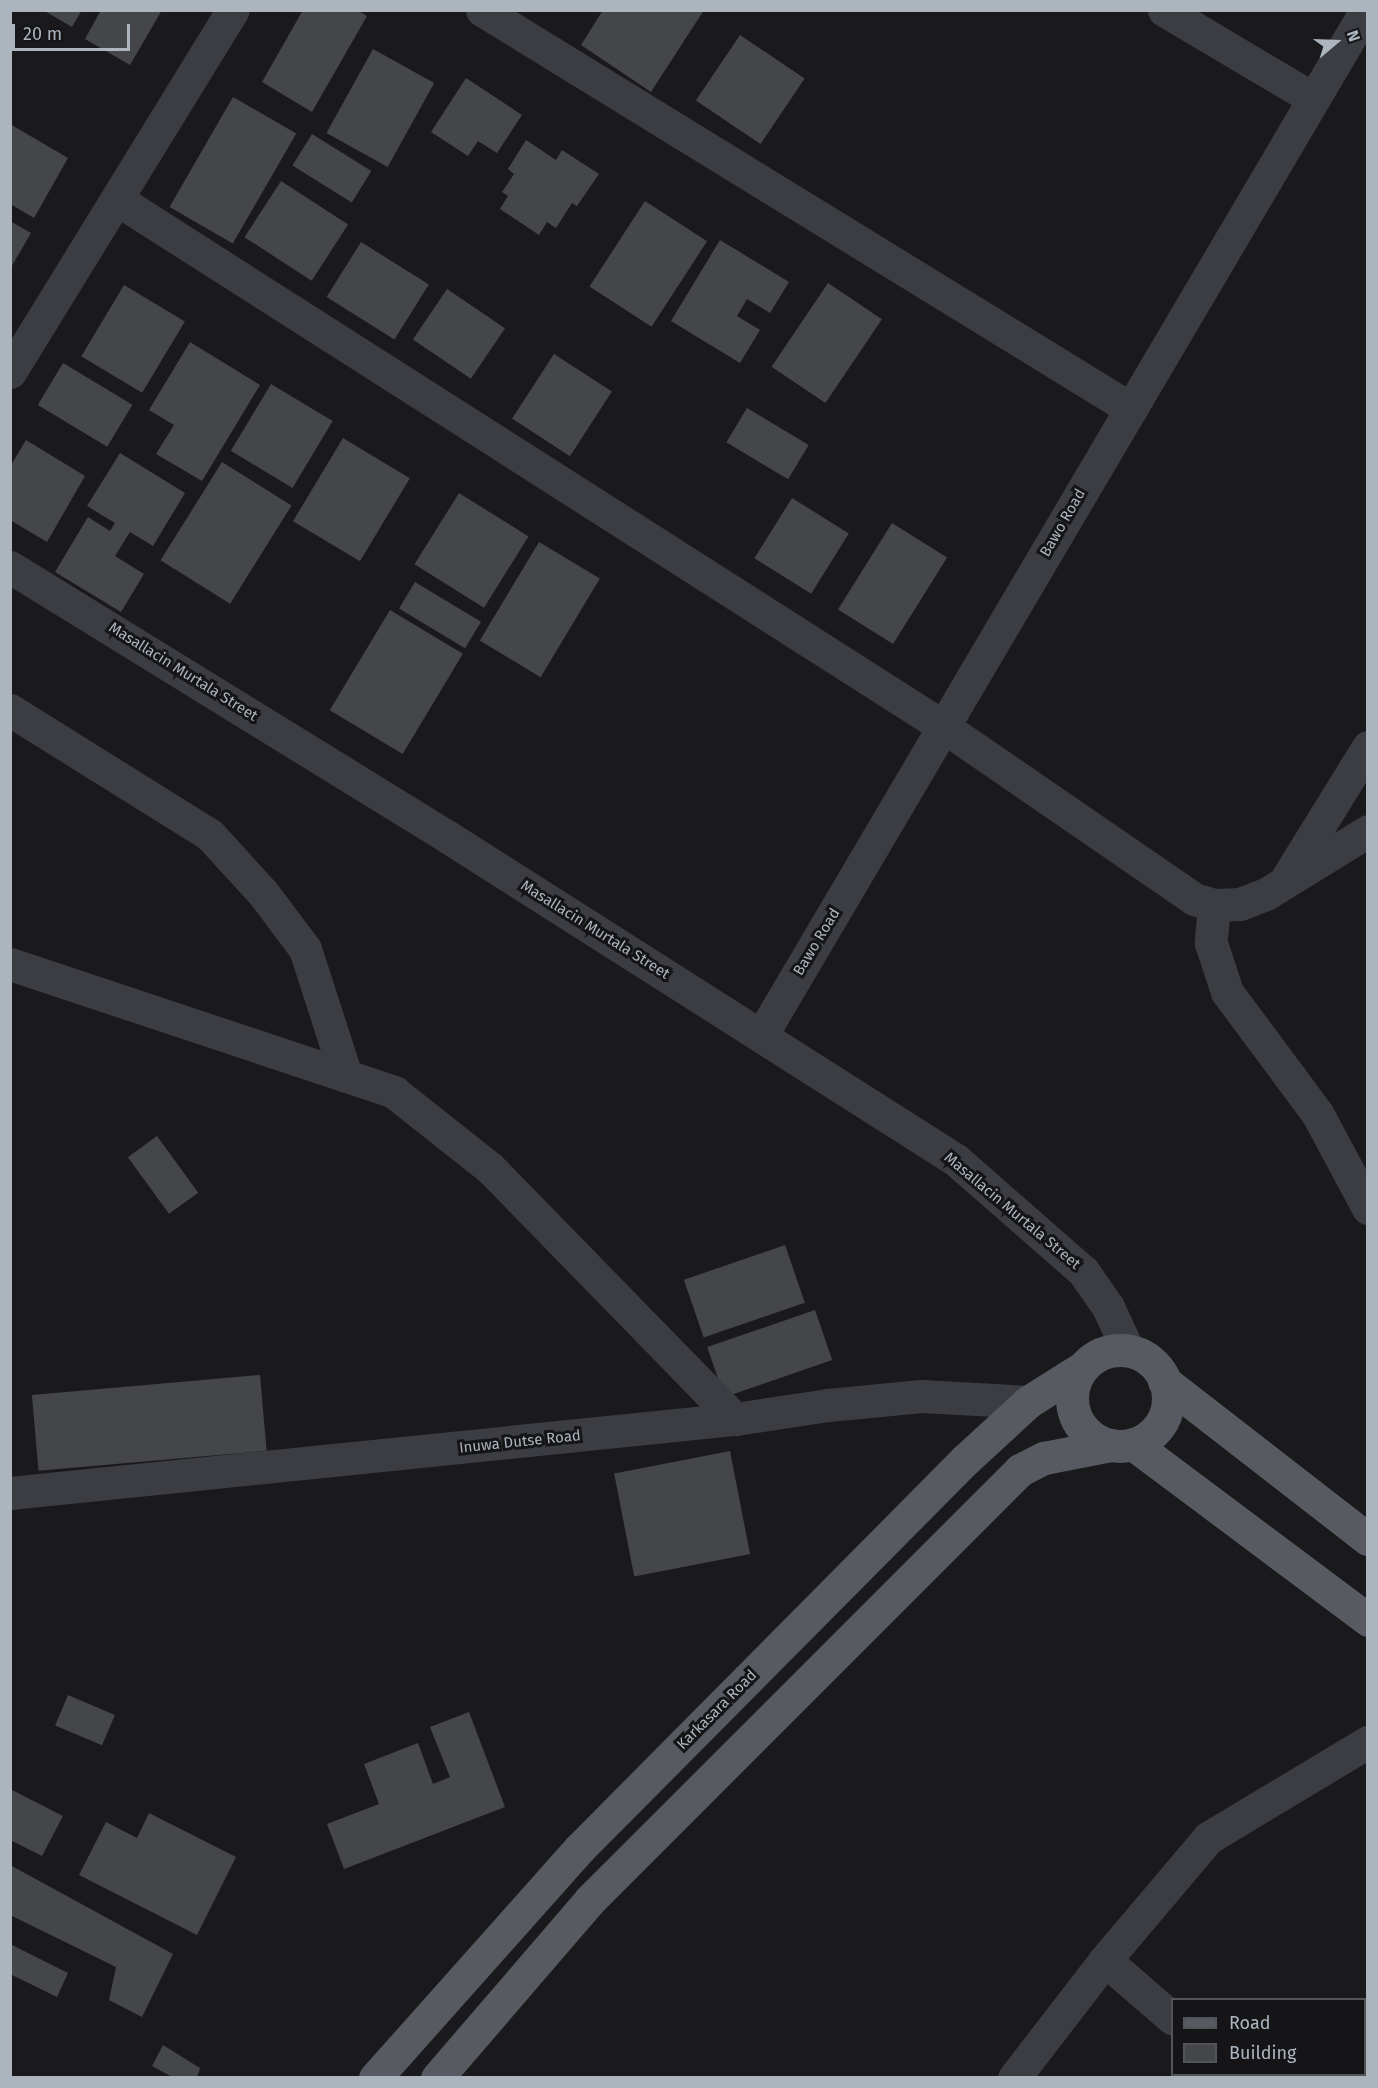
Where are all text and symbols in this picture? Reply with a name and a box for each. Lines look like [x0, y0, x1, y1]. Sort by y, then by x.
scale bar [15, 12, 134, 50]
north arrow [1306, 12, 1366, 72]
text: 20 m [23, 23, 62, 45]
text: N [1343, 28, 1364, 44]
street label: Bawo Road [1036, 486, 1090, 560]
street label: Masallacin Murtala Street [105, 619, 261, 725]
street label: Masallacin Murtala Street [517, 877, 673, 983]
street label: Bawo Road [790, 905, 844, 979]
street label: Masallacin Murtala Street [940, 1149, 1084, 1273]
street label: Inuwa Dutse Road [458, 1427, 582, 1457]
street label: Karkasara Road [673, 1666, 761, 1754]
legend [1171, 1998, 1366, 2076]
text: Road [1229, 2012, 1271, 2034]
text: Building [1229, 2042, 1296, 2064]

